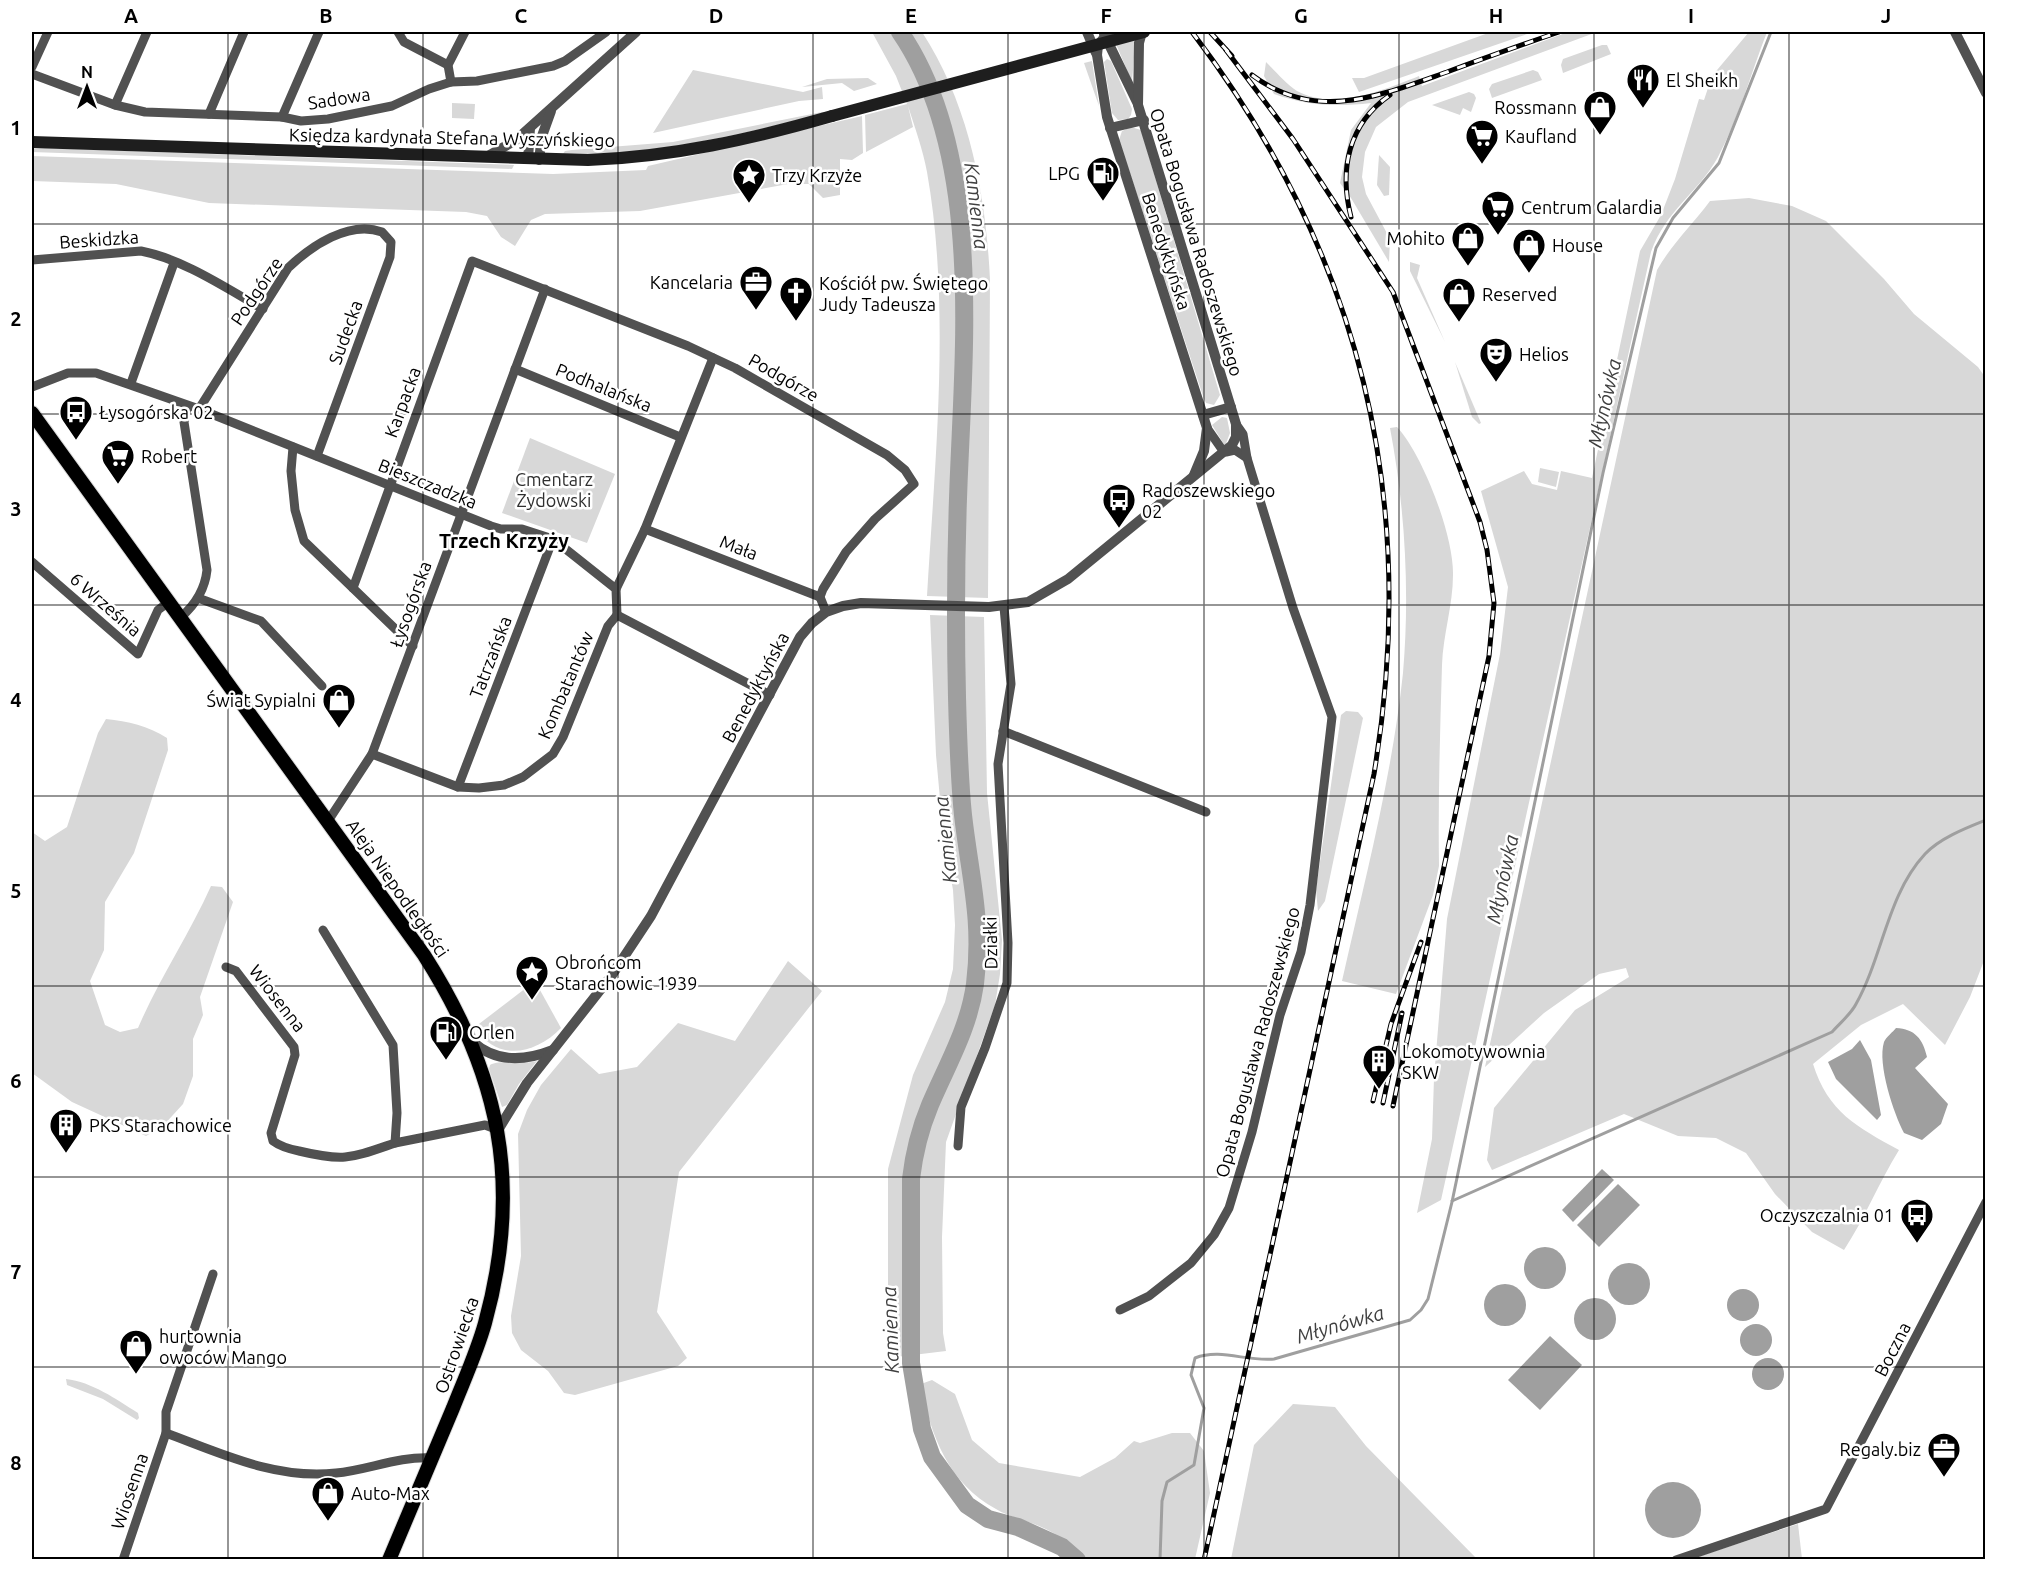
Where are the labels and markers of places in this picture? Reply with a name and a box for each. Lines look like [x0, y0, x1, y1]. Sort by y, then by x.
restaurant icon: El Sheikh [1625, 62, 1661, 109]
place label: El Sheikh [1666, 70, 1738, 90]
shop icon: Rossmann [1582, 89, 1618, 136]
place label: Rossmann [1494, 97, 1577, 117]
supermarket icon: Kaufland [1464, 118, 1500, 165]
place label: Kaufland [1505, 126, 1577, 146]
fuel station icon: LPG [1085, 155, 1121, 202]
place icon: Trzy Krzyże [731, 157, 767, 204]
place label: LPG [1048, 163, 1080, 183]
place label: Trzy Krzyże [772, 165, 862, 185]
supermarket icon: Centrum Galardia [1480, 189, 1516, 236]
place label: Centrum Galardia [1521, 197, 1662, 217]
shop icon: Mohito [1450, 220, 1486, 267]
shop icon: House [1511, 227, 1547, 274]
place label: Mohito [1387, 228, 1445, 248]
place label: House [1552, 235, 1603, 255]
office icon: Kancelaria [738, 264, 774, 311]
place label: Kancelaria [650, 272, 733, 292]
place label: Kościół pw. Świętego Judy Tadeusza [819, 272, 988, 314]
church icon: Kościół pw. Świętego Judy Tadeusza [778, 275, 814, 322]
shop icon: Reserved [1441, 276, 1477, 323]
place label: Reserved [1482, 284, 1557, 304]
theatre icon: Helios [1478, 336, 1514, 383]
place label: Helios [1519, 344, 1569, 364]
bus stop icon: Łysogórska 02 [58, 394, 94, 441]
place label: Łysogórska 02 [99, 402, 214, 422]
supermarket icon: Robert [100, 438, 136, 485]
place label: Robert [141, 446, 197, 466]
place label: Radoszewskiego 02 [1142, 480, 1275, 521]
bus stop icon: Radoszewskiego 02 [1101, 482, 1137, 529]
shop icon: Świat Sypialni [321, 682, 357, 729]
place label: Świat Sypialni [206, 689, 316, 710]
place label: Obrońcom Starachowic 1939 [555, 952, 697, 993]
place icon: Obrońcom Starachowic 1939 [514, 954, 550, 1001]
fuel station icon: Orlen [428, 1014, 464, 1061]
place label: Orlen [469, 1022, 515, 1042]
place label: Lokomotywownia SKW [1402, 1041, 1545, 1082]
building icon: Lokomotywownia SKW [1361, 1043, 1397, 1090]
building icon: PKS Starachowice [48, 1107, 84, 1154]
place label: PKS Starachowice [89, 1115, 232, 1135]
bus stop icon: Oczyszczalnia 01 [1899, 1197, 1935, 1244]
place label: Oczyszczalnia 01 [1760, 1205, 1894, 1225]
place label: hurtownia owoców Mango [159, 1326, 287, 1367]
shop icon: hurtownia owoców Mango [118, 1328, 154, 1375]
office icon: Regaly.biz [1926, 1431, 1962, 1478]
place label: Regaly.biz [1840, 1439, 1921, 1459]
shop icon: Auto-Max [310, 1475, 346, 1522]
place label: Auto-Max [351, 1483, 430, 1503]

